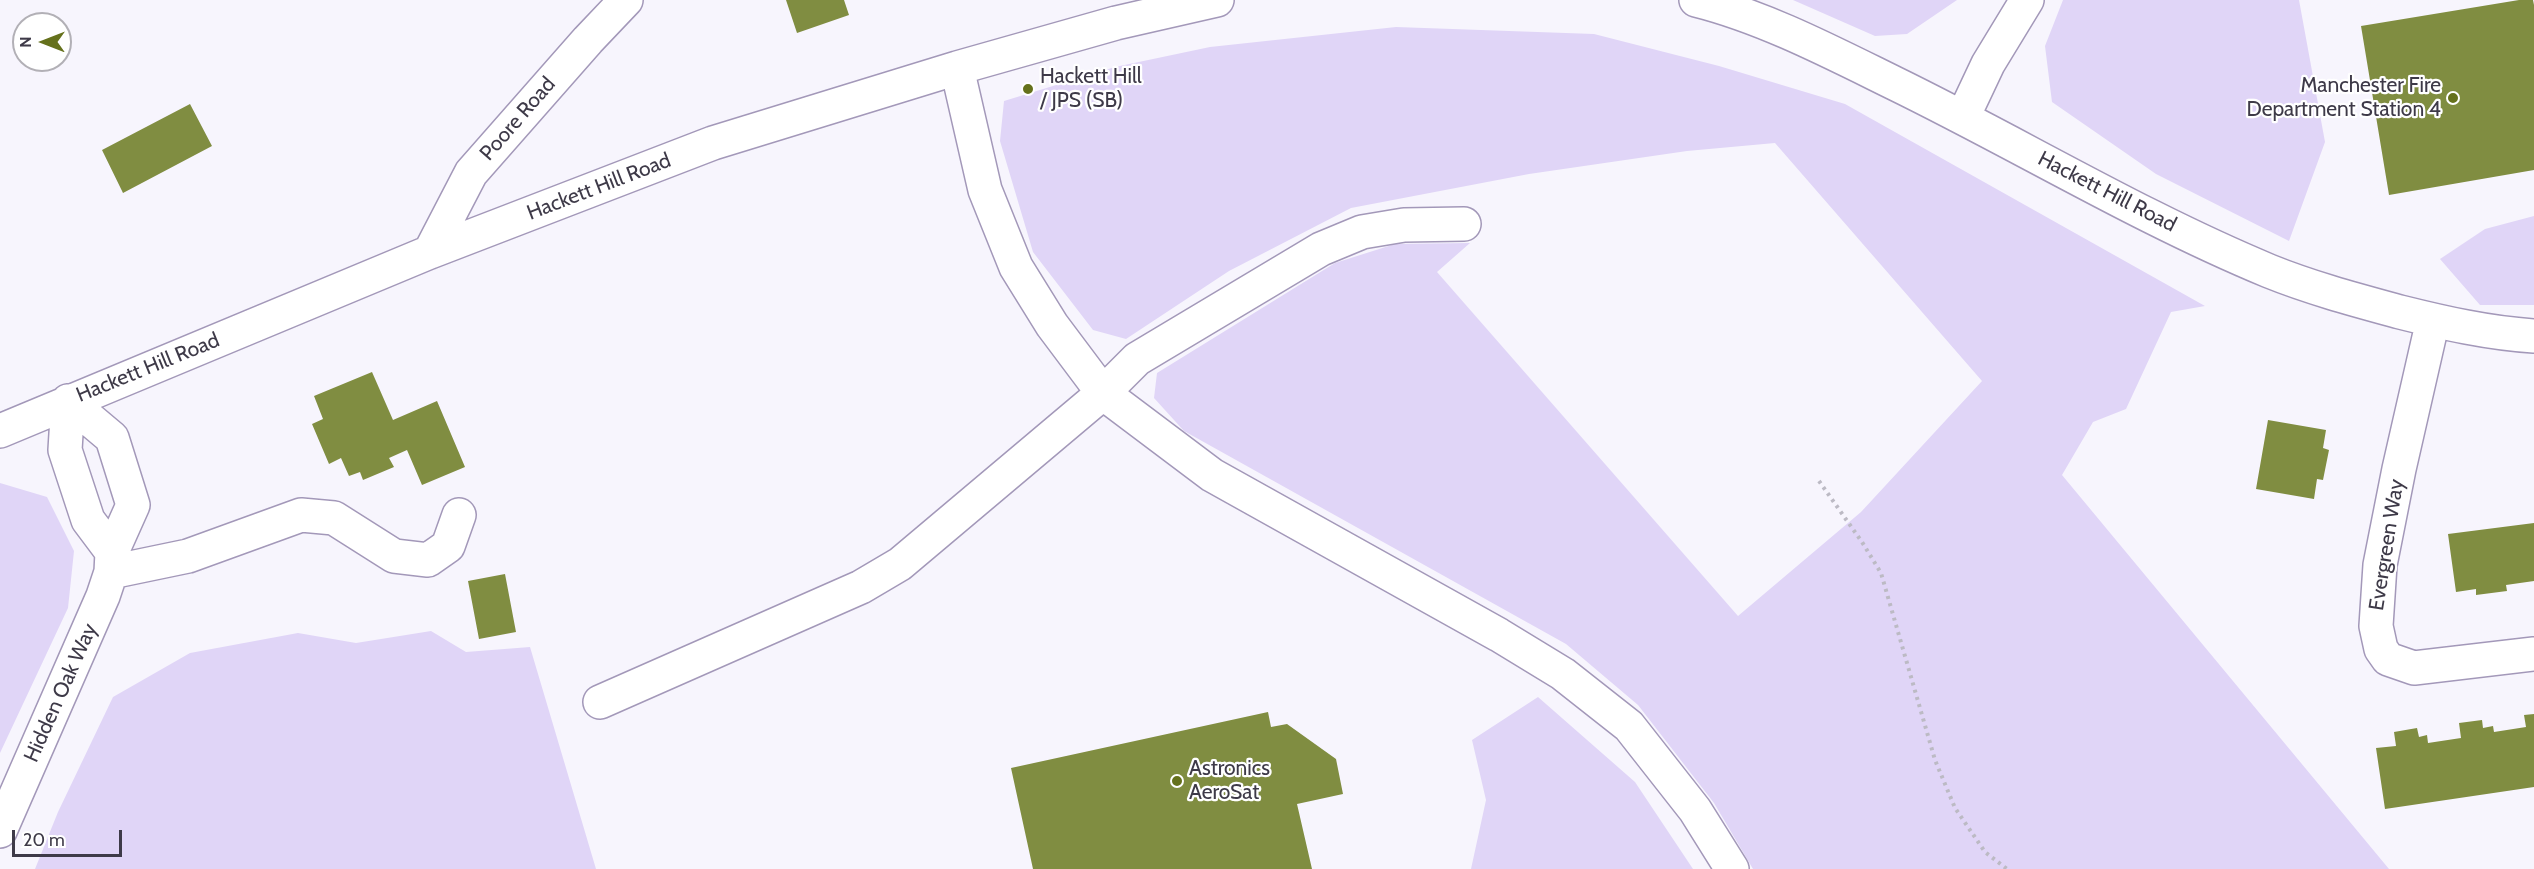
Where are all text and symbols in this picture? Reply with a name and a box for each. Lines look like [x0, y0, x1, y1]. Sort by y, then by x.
north arrow [12, 12, 72, 72]
text: N [16, 36, 35, 48]
place label: Hackett Hill / JPS (SB) [1040, 64, 1142, 114]
street label: Poore Road [475, 72, 561, 166]
place label: Manchester Fire Department Station 4 [2246, 73, 2441, 123]
marker: Hackett Hill / JPS (SB) [1021, 82, 1035, 96]
marker: Manchester Fire Department Station 4 [2446, 91, 2460, 105]
street label: Hackett Hill Road [2034, 146, 2180, 238]
street label: Hackett Hill Road [523, 148, 675, 226]
street label: Hackett Hill Road [73, 328, 223, 408]
street label: Evergreen Way [2364, 477, 2410, 613]
street label: Hidden Oak Way [19, 620, 103, 766]
place label: Astronics AeroSat [1189, 756, 1270, 806]
marker: Astronics AeroSat [1170, 774, 1184, 788]
scale bar [15, 818, 124, 856]
text: 20 m [23, 829, 65, 851]

